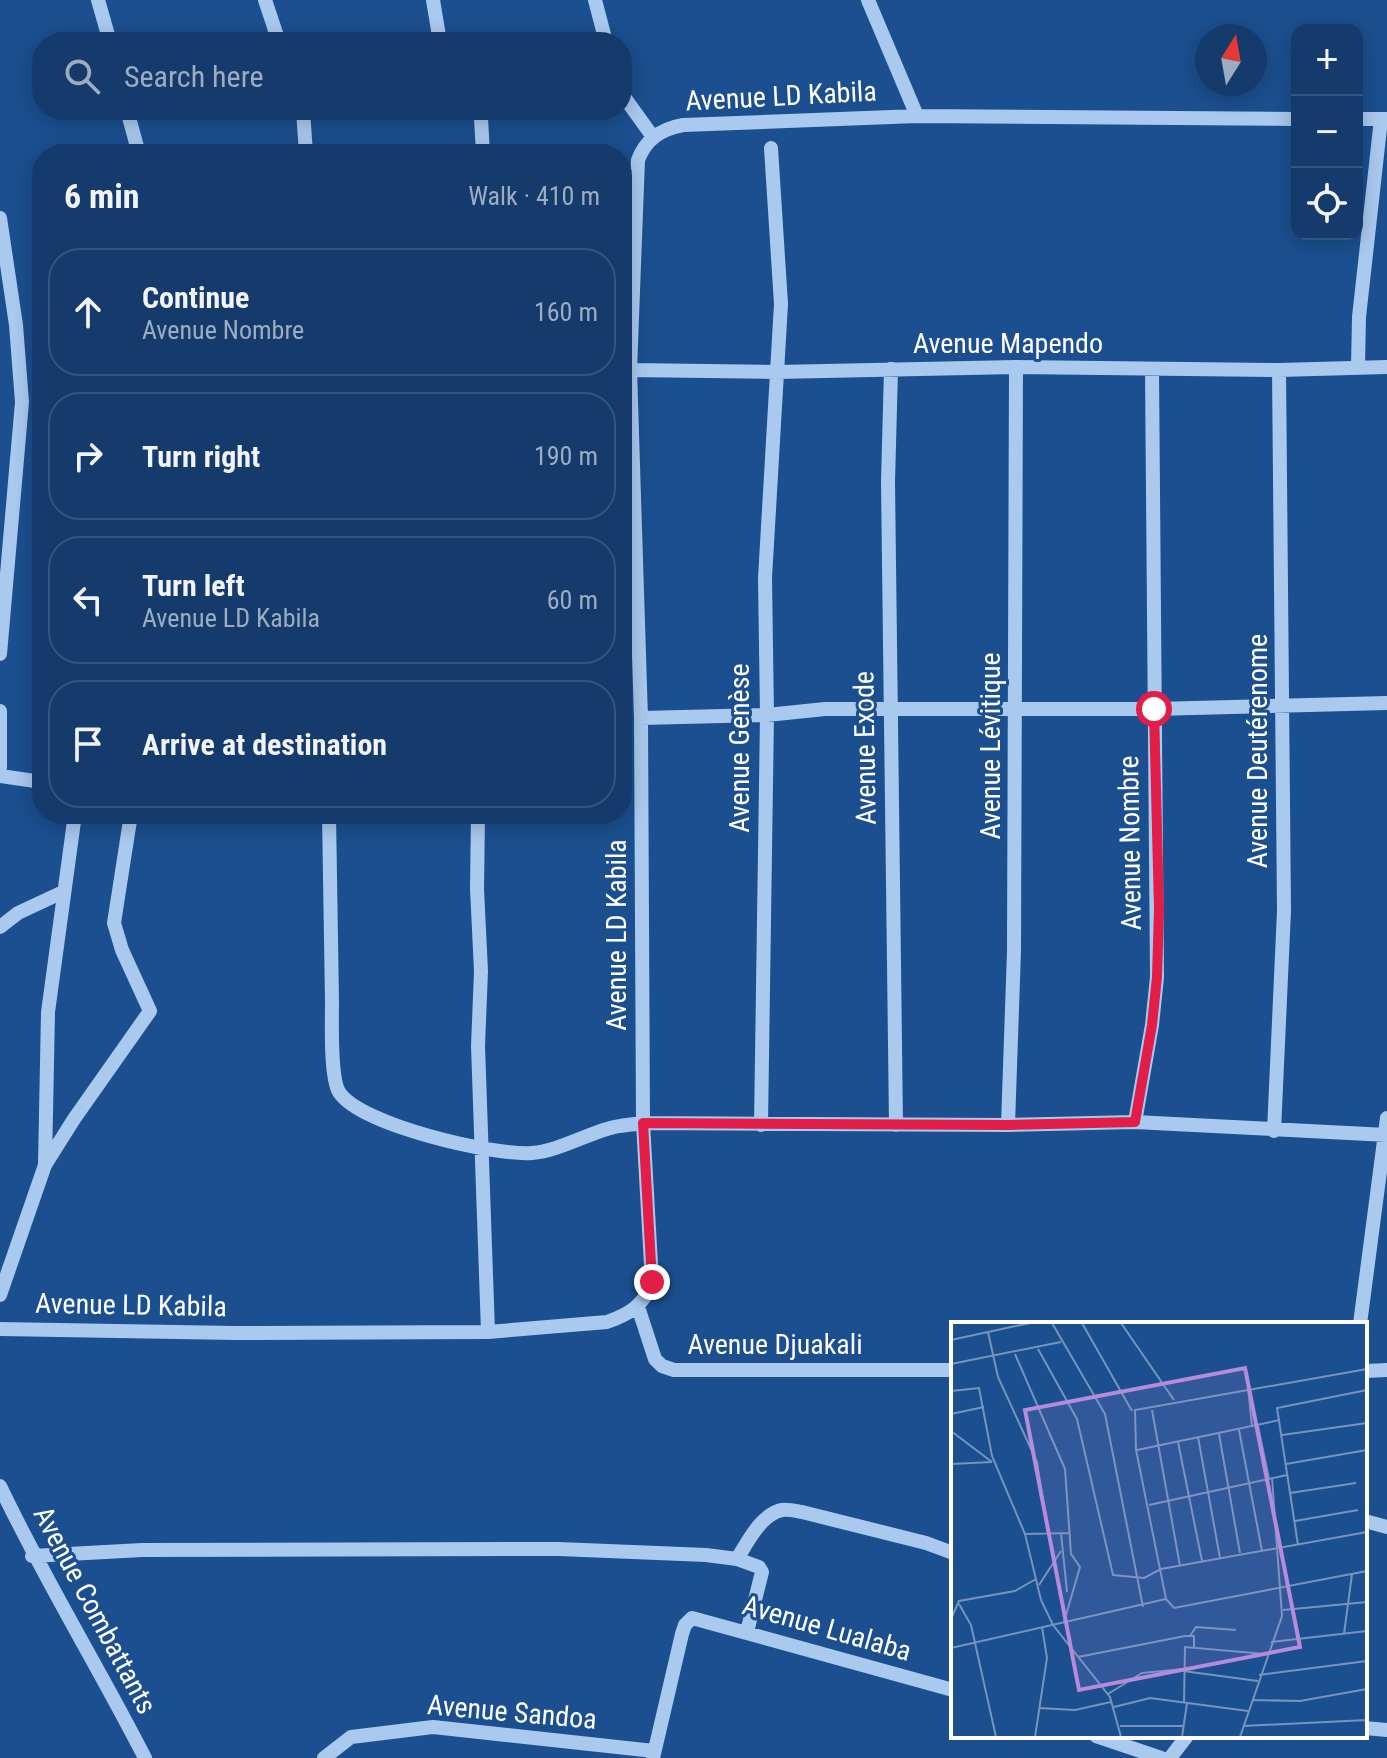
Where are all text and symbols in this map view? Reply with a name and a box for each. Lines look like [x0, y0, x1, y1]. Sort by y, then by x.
north arrow [1195, 24, 1267, 96]
map controls [1291, 24, 1363, 240]
button: + [1291, 24, 1363, 96]
search box [32, 32, 632, 120]
icon: search [60, 54, 104, 98]
text: Search here [124, 59, 264, 94]
street label: Avenue LD Kabila [685, 75, 877, 117]
button: − [1291, 96, 1363, 168]
button: locate [1291, 168, 1363, 240]
text: 6 min [64, 176, 140, 216]
text: Walk · 410 m [468, 181, 600, 211]
text: Continue [142, 280, 249, 315]
icon: ahead [66, 290, 110, 334]
text: 160 m [534, 297, 598, 327]
text: Avenue Nombre [142, 315, 304, 345]
street label: Avenue Mapendo [913, 327, 1103, 360]
icon: right [66, 434, 110, 478]
text: Turn right [142, 439, 260, 474]
text: 190 m [534, 441, 598, 471]
text: Turn left [142, 568, 245, 603]
icon: left [66, 578, 110, 622]
text: 60 m [547, 585, 598, 615]
text: Avenue LD Kabila [142, 603, 320, 633]
street label: Avenue Deutérenome [1241, 634, 1274, 868]
street label: Avenue Lévitique [974, 652, 1007, 840]
street label: Avenue Genèse [723, 663, 756, 833]
street label: Avenue Exode [847, 671, 883, 825]
route start [1136, 691, 1172, 727]
icon: arrive [66, 722, 110, 766]
text: Arrive at destination [142, 727, 387, 762]
street label: Avenue Nombre [1112, 755, 1148, 931]
street label: Avenue LD Kabila [600, 839, 633, 1031]
route end [634, 1264, 670, 1300]
street label: Avenue LD Kabila [35, 1287, 227, 1323]
inset map [951, 1322, 1367, 1738]
street label: Avenue Djuakali [687, 1328, 863, 1361]
street label: Avenue Combattants [26, 1501, 164, 1719]
street label: Avenue Lualaba [739, 1588, 915, 1668]
street label: Avenue Sandoa [426, 1688, 598, 1736]

